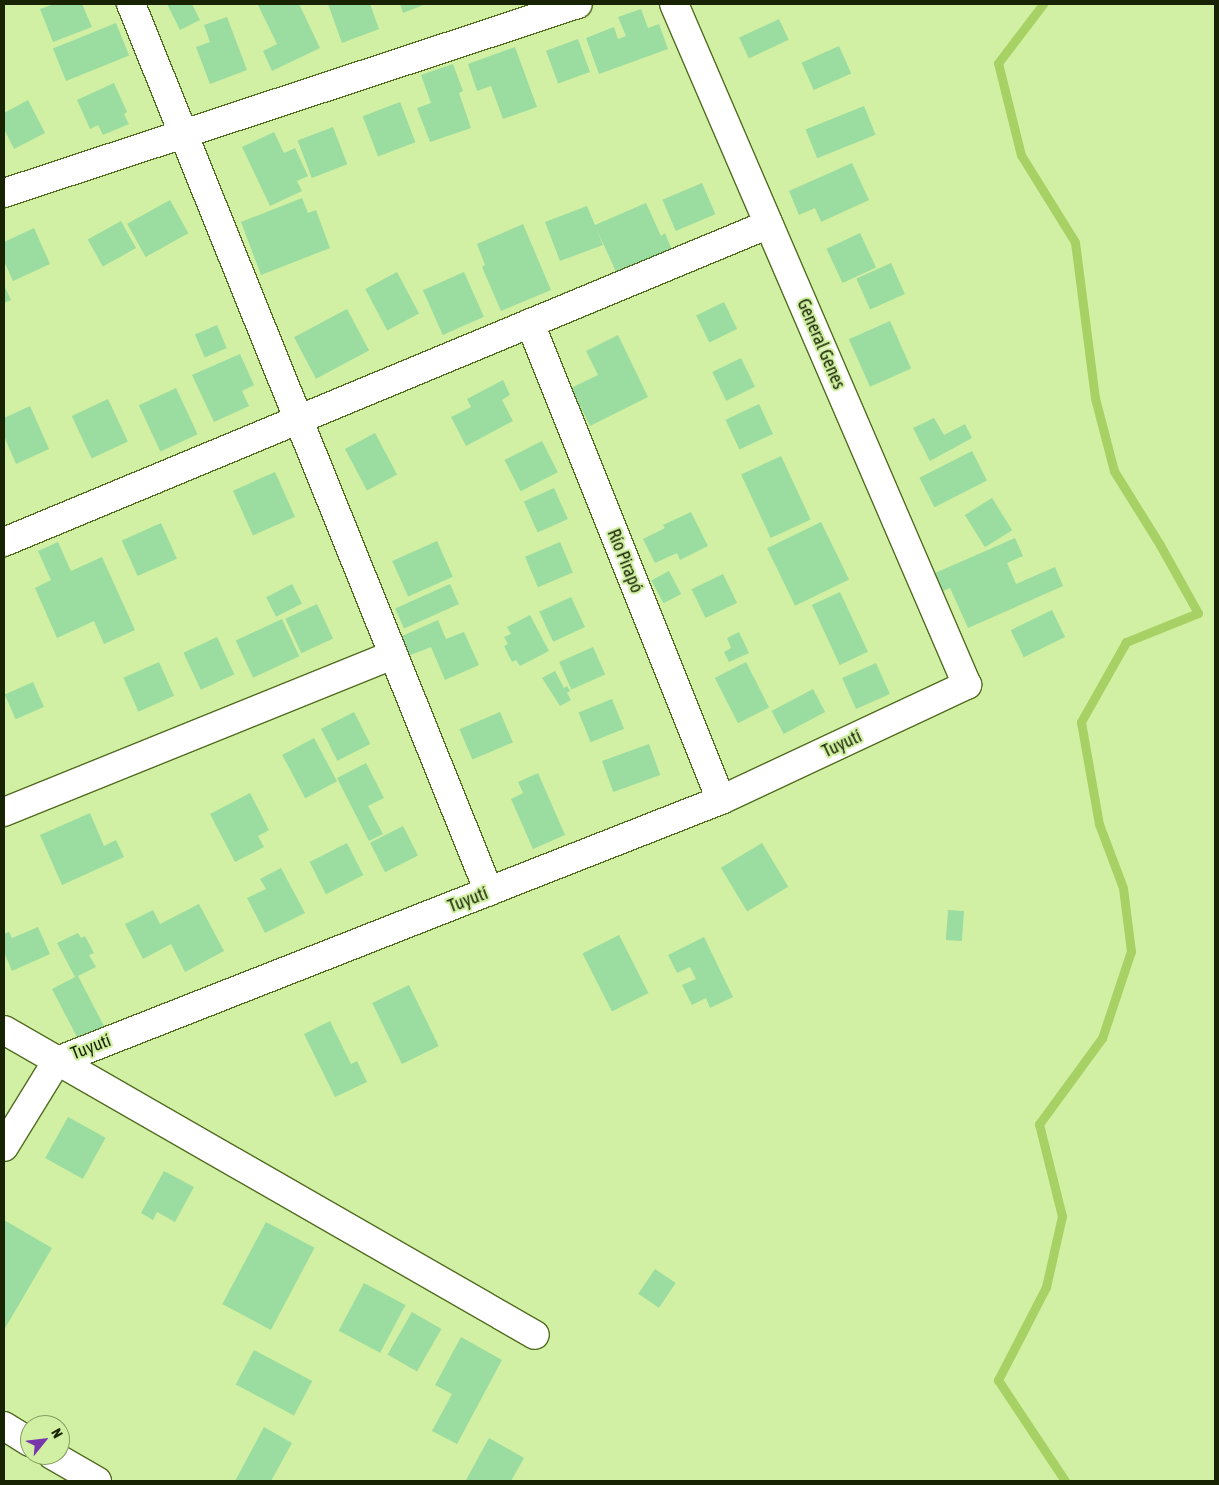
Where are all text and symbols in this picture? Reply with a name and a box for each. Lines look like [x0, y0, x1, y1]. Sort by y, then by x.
street label: General Genes [792, 296, 850, 392]
street label: Río Pirapó [602, 526, 648, 596]
street label: Tuyutí [819, 726, 865, 762]
street label: Tuyutí [445, 883, 491, 917]
street label: Tuyutí [68, 1030, 114, 1064]
north arrow [20, 1415, 70, 1465]
text: N [48, 1426, 66, 1441]

